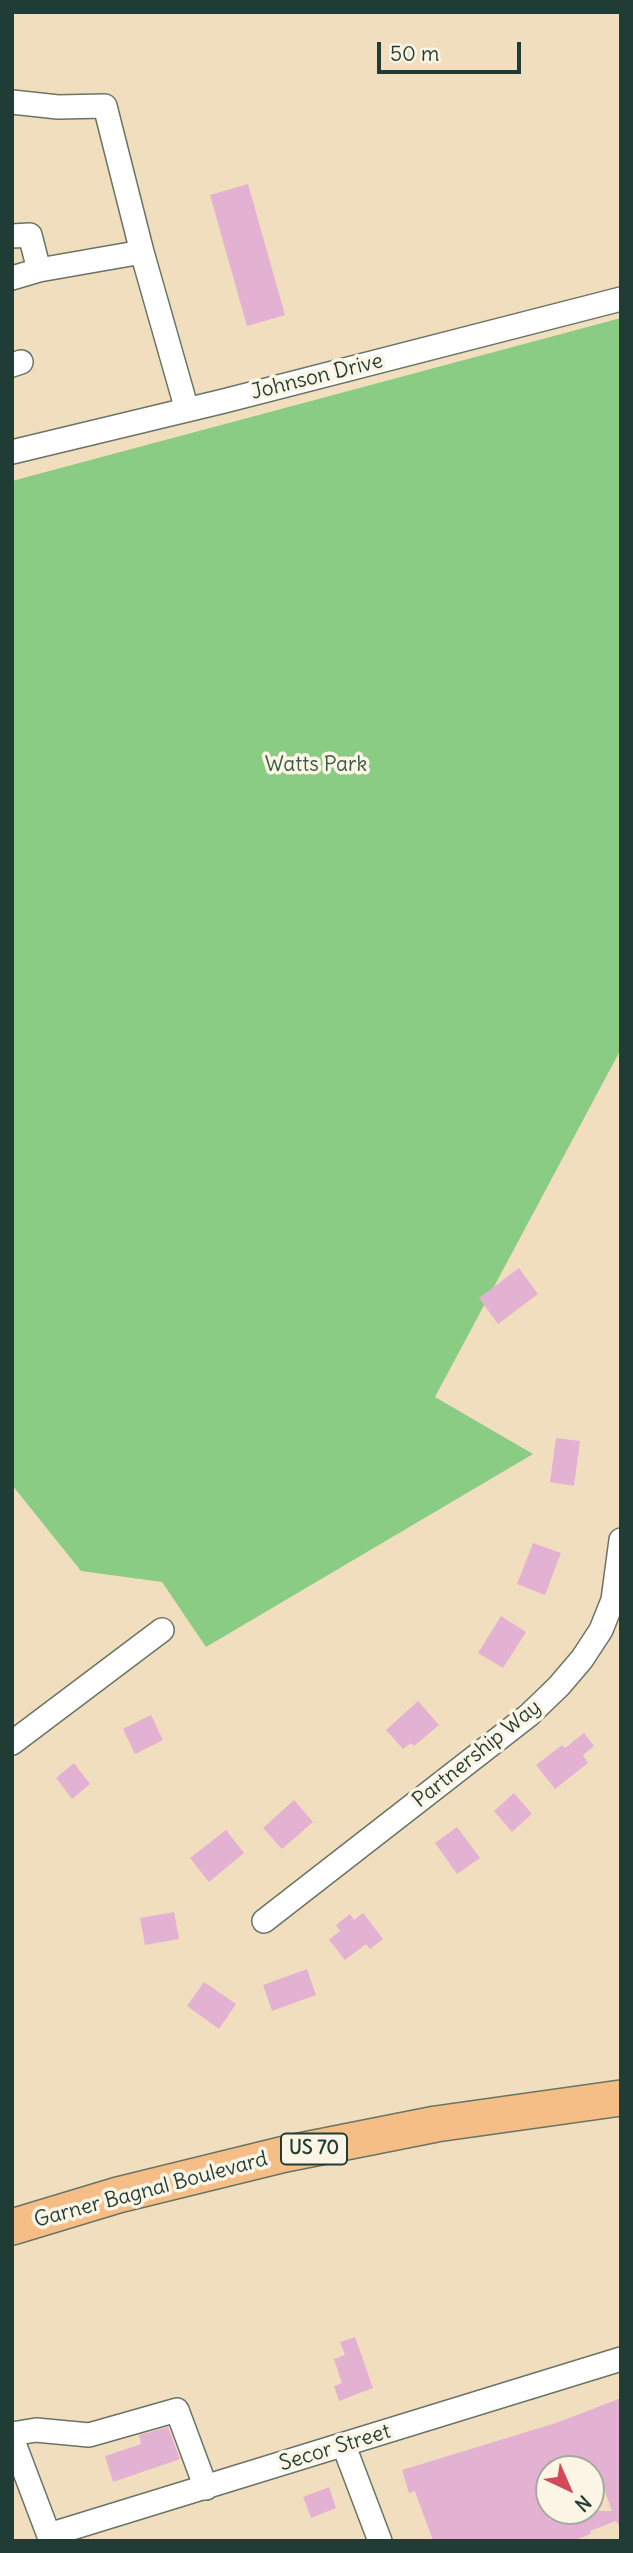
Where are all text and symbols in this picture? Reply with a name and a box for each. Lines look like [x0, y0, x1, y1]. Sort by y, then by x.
scale bar [381, 28, 524, 72]
text: 50 m [390, 40, 439, 67]
street label: Johnson Drive [249, 348, 385, 406]
park label: Watts Park [265, 752, 367, 778]
street label: Partnership Way [408, 1695, 546, 1813]
road number: US 70 [281, 2134, 347, 2164]
street label: Garner Bagnal Boulevard [32, 2147, 270, 2233]
street label: Secor Street [276, 2419, 394, 2477]
north arrow [535, 2455, 605, 2525]
text: N [570, 2490, 596, 2517]

